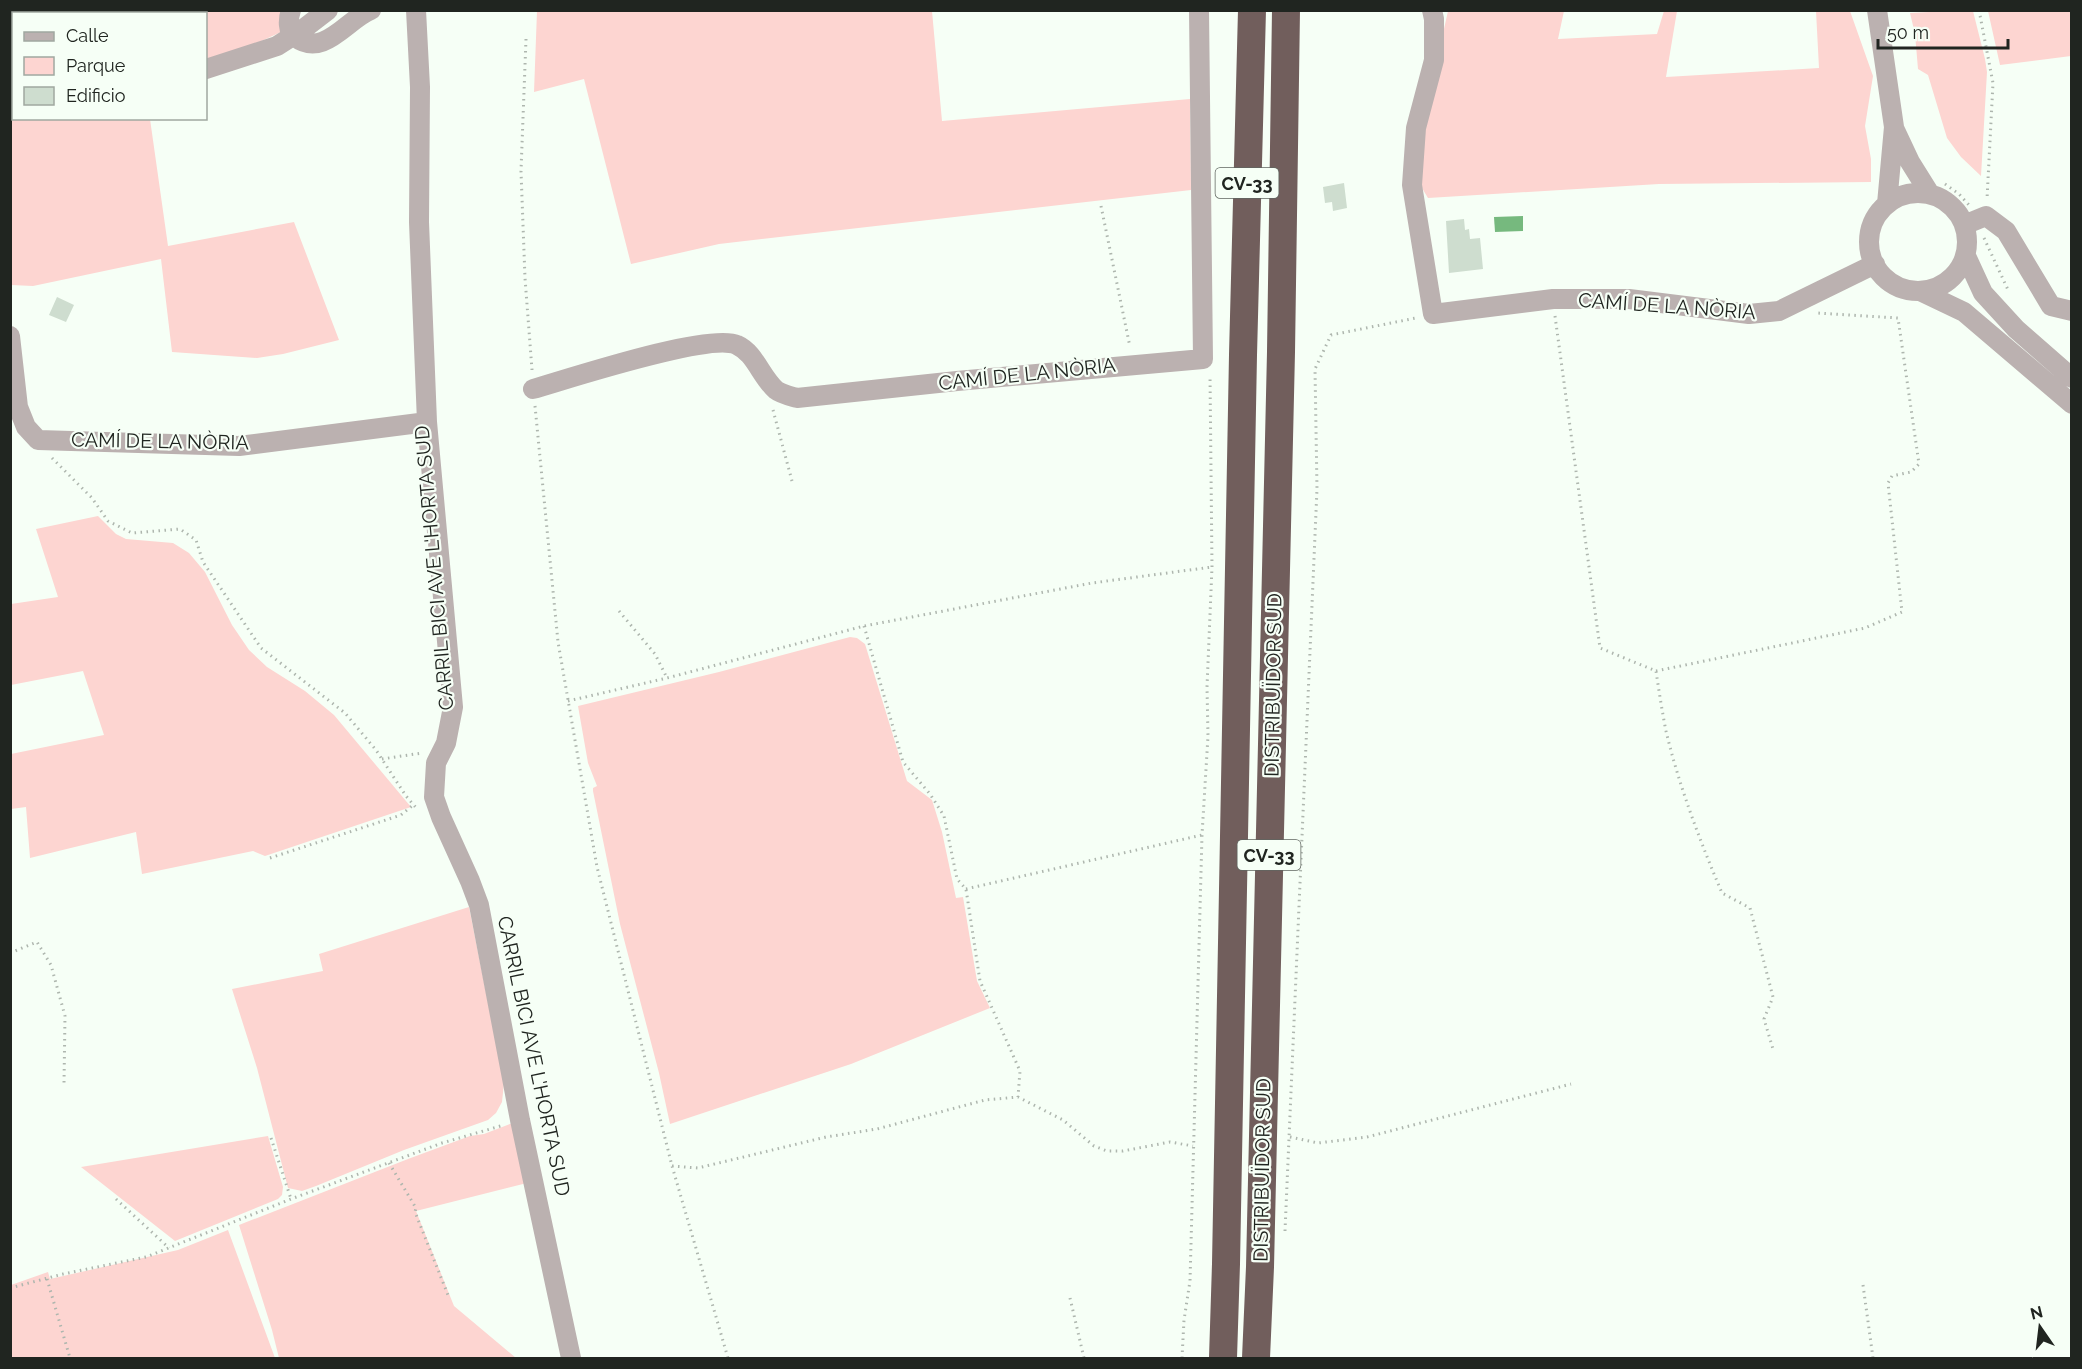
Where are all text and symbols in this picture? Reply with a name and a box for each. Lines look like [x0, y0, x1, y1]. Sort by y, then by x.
legend [12, 12, 207, 120]
scale bar [1878, 12, 2008, 50]
text: 50 m [1887, 22, 1929, 43]
text: Calle [66, 25, 109, 46]
text: Parque [66, 55, 126, 76]
text: Edificio [66, 85, 126, 106]
road number: CV-33 [1216, 168, 1278, 198]
street label: CAMÍ DE LA NÒRIA [1577, 288, 1757, 324]
street label: CAMÍ DE LA NÒRIA [937, 353, 1117, 395]
street label: CARRIL BICI AVE L'HORTA SUD [410, 425, 458, 711]
street label: CAMÍ DE LA NÒRIA [71, 427, 250, 455]
street label: DISTRIBUÏDOR SUD [1259, 593, 1287, 777]
road number: CV-33 [1238, 840, 1300, 870]
street label: CARRIL BICI AVE L'HORTA SUD [493, 914, 575, 1198]
street label: DISTRIBUÏDOR SUD [1248, 1078, 1276, 1262]
north arrow [2010, 1297, 2070, 1357]
text: N [2028, 1302, 2045, 1324]

